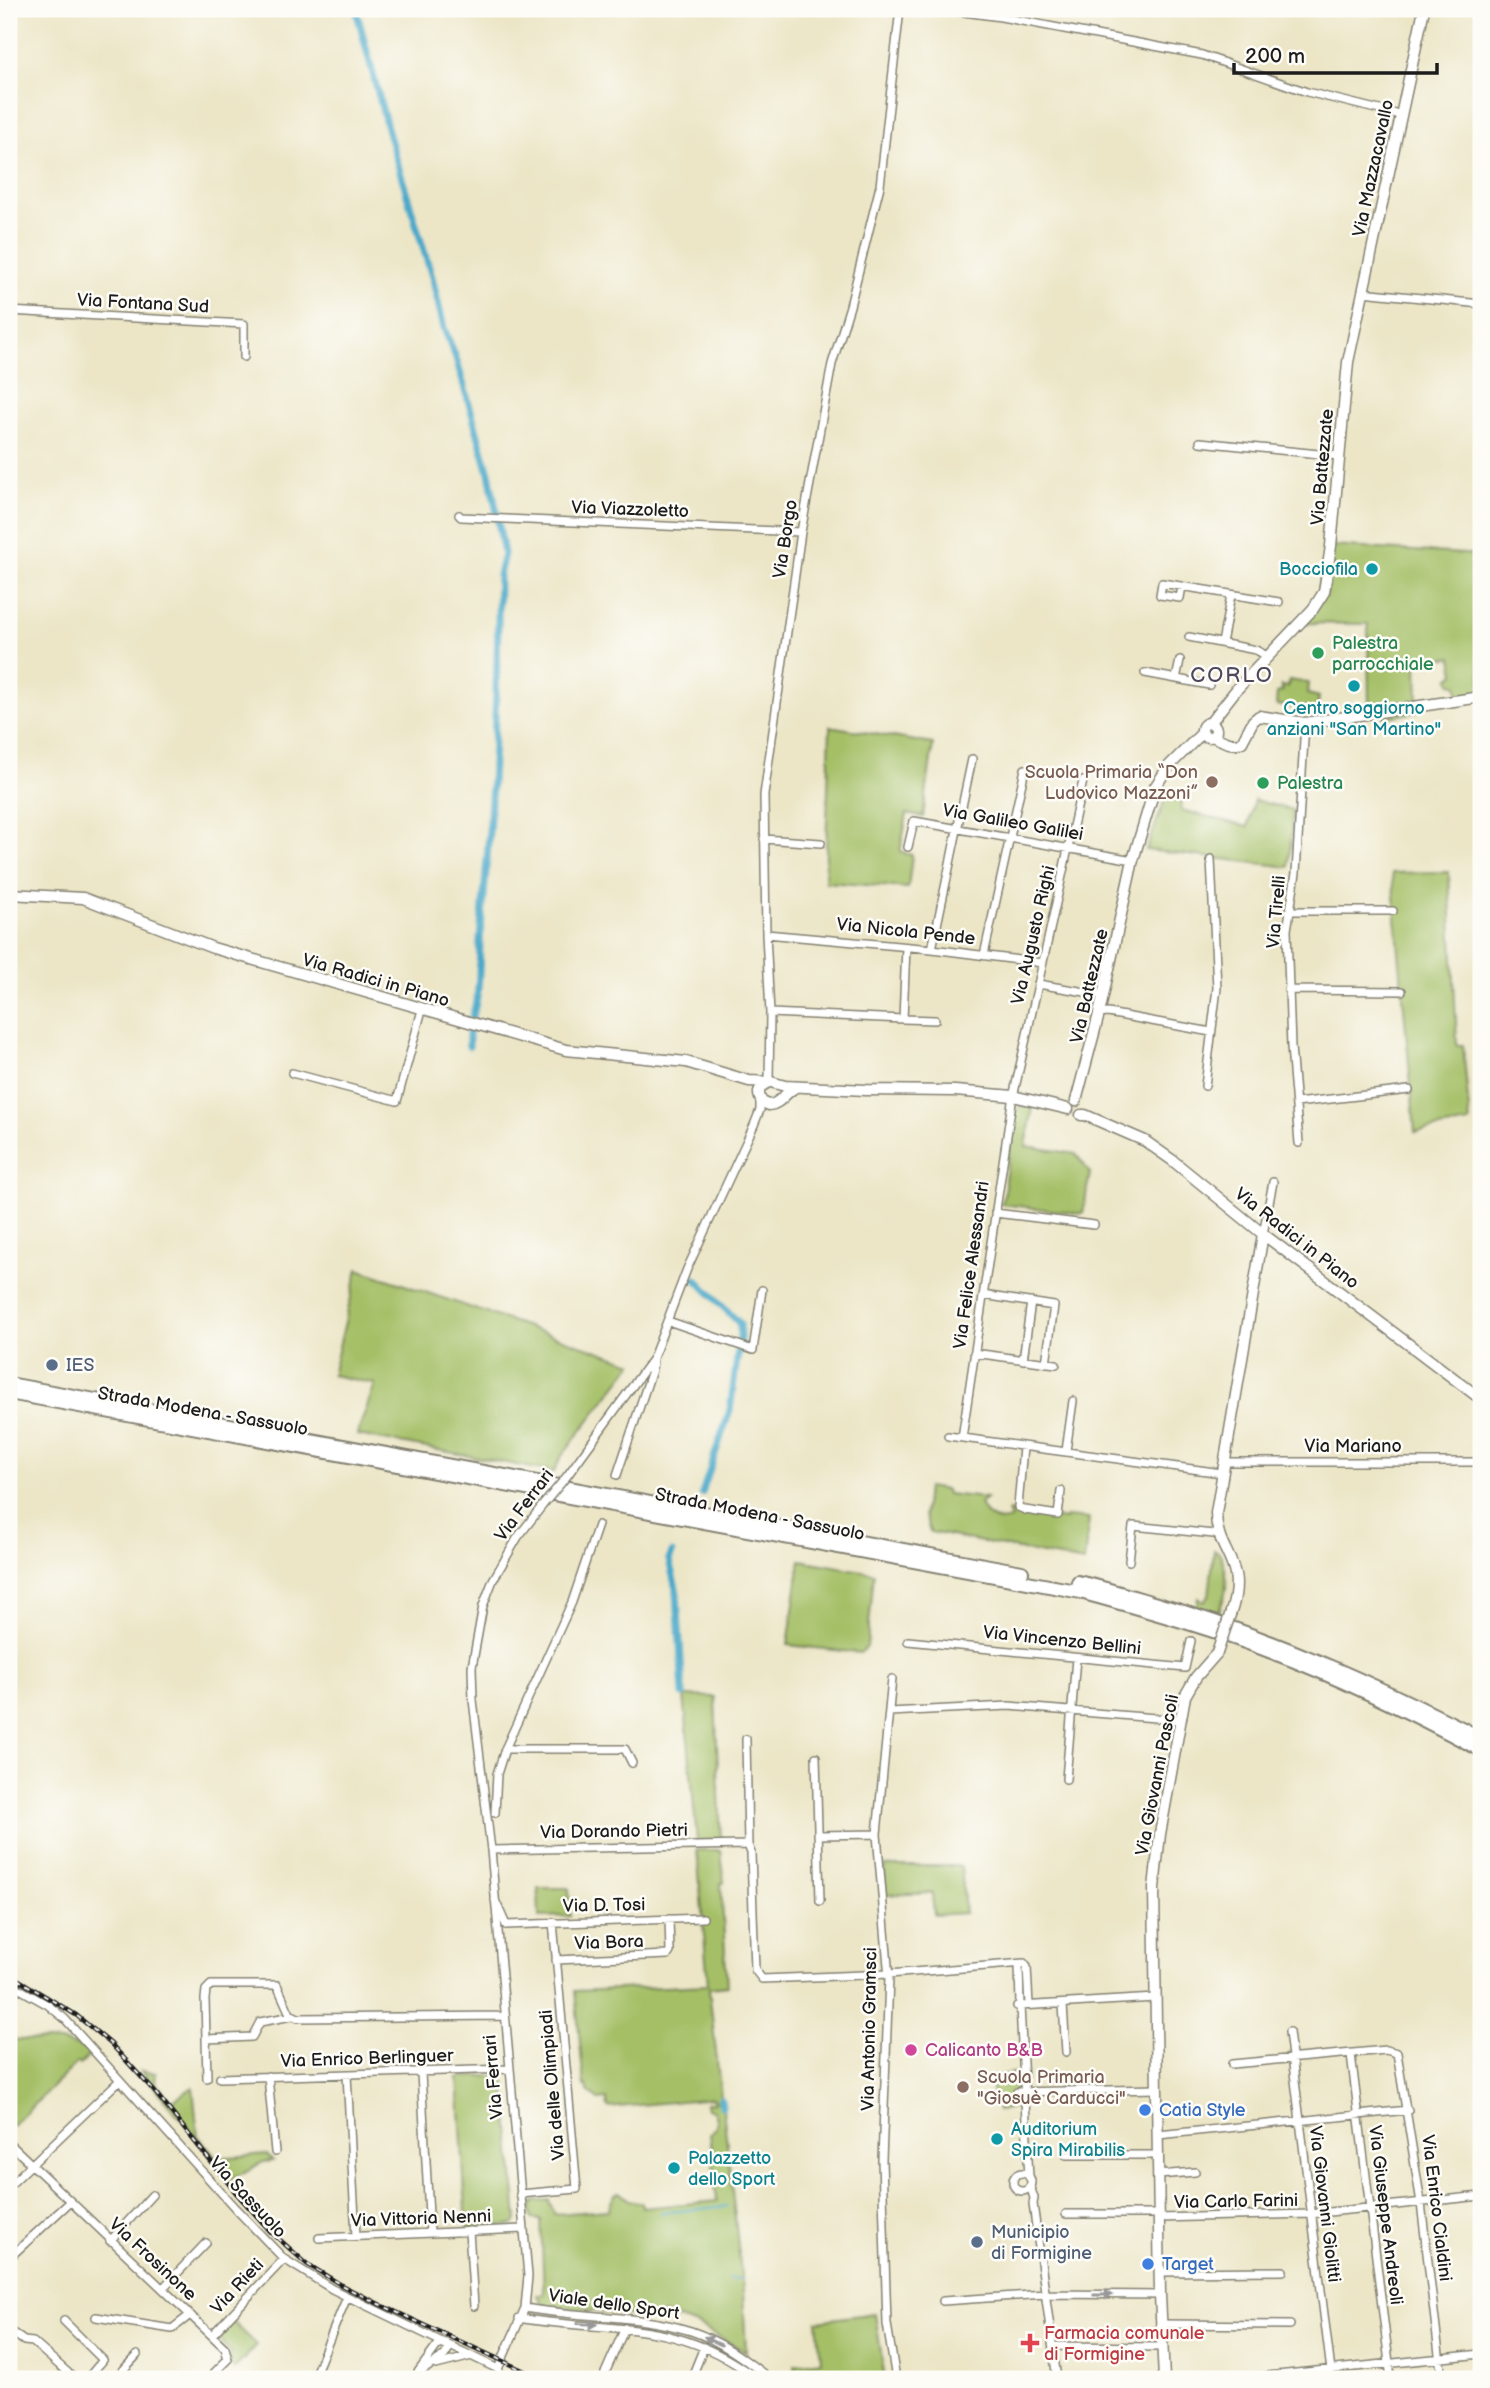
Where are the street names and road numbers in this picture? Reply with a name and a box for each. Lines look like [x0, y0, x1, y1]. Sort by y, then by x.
street label: Via Mazzacavallo [1349, 98, 1398, 239]
street label: Via Fontana Sud [76, 290, 210, 317]
street label: Via Battezzate [1307, 408, 1338, 526]
street label: Via Viazzoletto [571, 497, 689, 522]
street label: Via Borgo [769, 498, 802, 580]
street label: Via Galileo Galilei [941, 800, 1085, 845]
street label: Via Augusto Righi [1007, 863, 1060, 1007]
street label: Via Tirelli [1263, 875, 1290, 949]
street label: Via Nicola Pende [836, 914, 977, 949]
street label: Via Battezzate [1066, 926, 1113, 1045]
street label: Via Radici in Piano [300, 949, 452, 1012]
street label: Via Felice Alessandri [949, 1180, 994, 1350]
street label: Via Radici in Piano [1230, 1183, 1363, 1293]
street label: Strada Modena - Sassuolo [96, 1383, 310, 1440]
street label: Via Mariano [1304, 1436, 1402, 1457]
street label: Via Ferrari [491, 1465, 558, 1545]
street label: Strada Modena - Sassuolo [653, 1484, 866, 1545]
street label: Via Vincenzo Bellini [982, 1622, 1142, 1659]
street label: Via Giovanni Pascoli [1132, 1693, 1183, 1858]
street label: Via Dorando Pietri [540, 1820, 688, 1843]
street label: Via D. Tosi [563, 1894, 645, 1917]
street label: Via Bora [574, 1931, 644, 1954]
street label: Via Antonio Gramsci [858, 1947, 881, 2111]
street label: Via delle Olimpiadi [535, 2009, 570, 2161]
street label: Via Ferrari [479, 2034, 508, 2120]
street label: Via Enrico Berlinguer [280, 2045, 454, 2072]
street label: Via Giuseppe Andreoli [1364, 2124, 1407, 2306]
street label: Via Giovanni Giolitti [1304, 2125, 1345, 2284]
street label: Via Enrico Cialdini [1417, 2133, 1456, 2283]
street label: Via Sassuolo [205, 2152, 291, 2242]
street label: Via Carlo Farini [1174, 2190, 1298, 2213]
street label: Via Vittoria Nenni [350, 2206, 492, 2231]
street label: Via Frosinone [105, 2214, 201, 2305]
street label: Via Rieti [207, 2254, 268, 2318]
street label: Viale dello Sport [547, 2285, 681, 2324]

